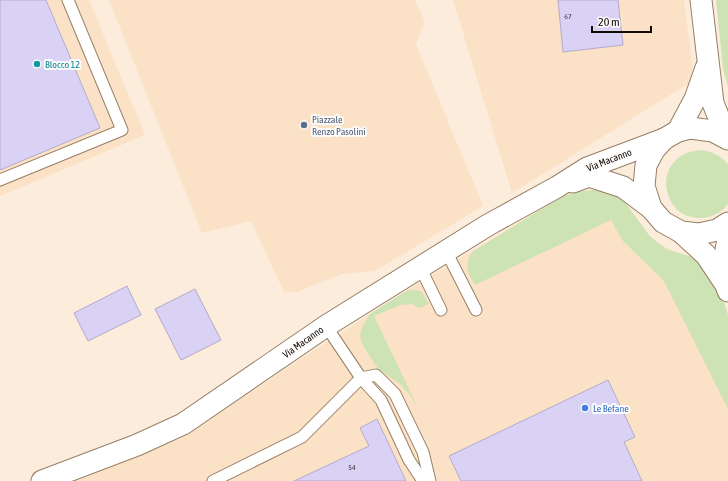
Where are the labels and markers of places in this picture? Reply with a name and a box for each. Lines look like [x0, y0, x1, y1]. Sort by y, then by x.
marker: Blocco 12 [32, 59, 42, 69]
place label: Blocco 12 [45, 59, 80, 70]
place label: Piazzale Renzo Pasolini [312, 114, 366, 137]
marker: Piazzale Renzo Pasolini [299, 120, 309, 130]
marker: Le Befane [580, 403, 590, 413]
place label: Le Befane [593, 403, 629, 414]

